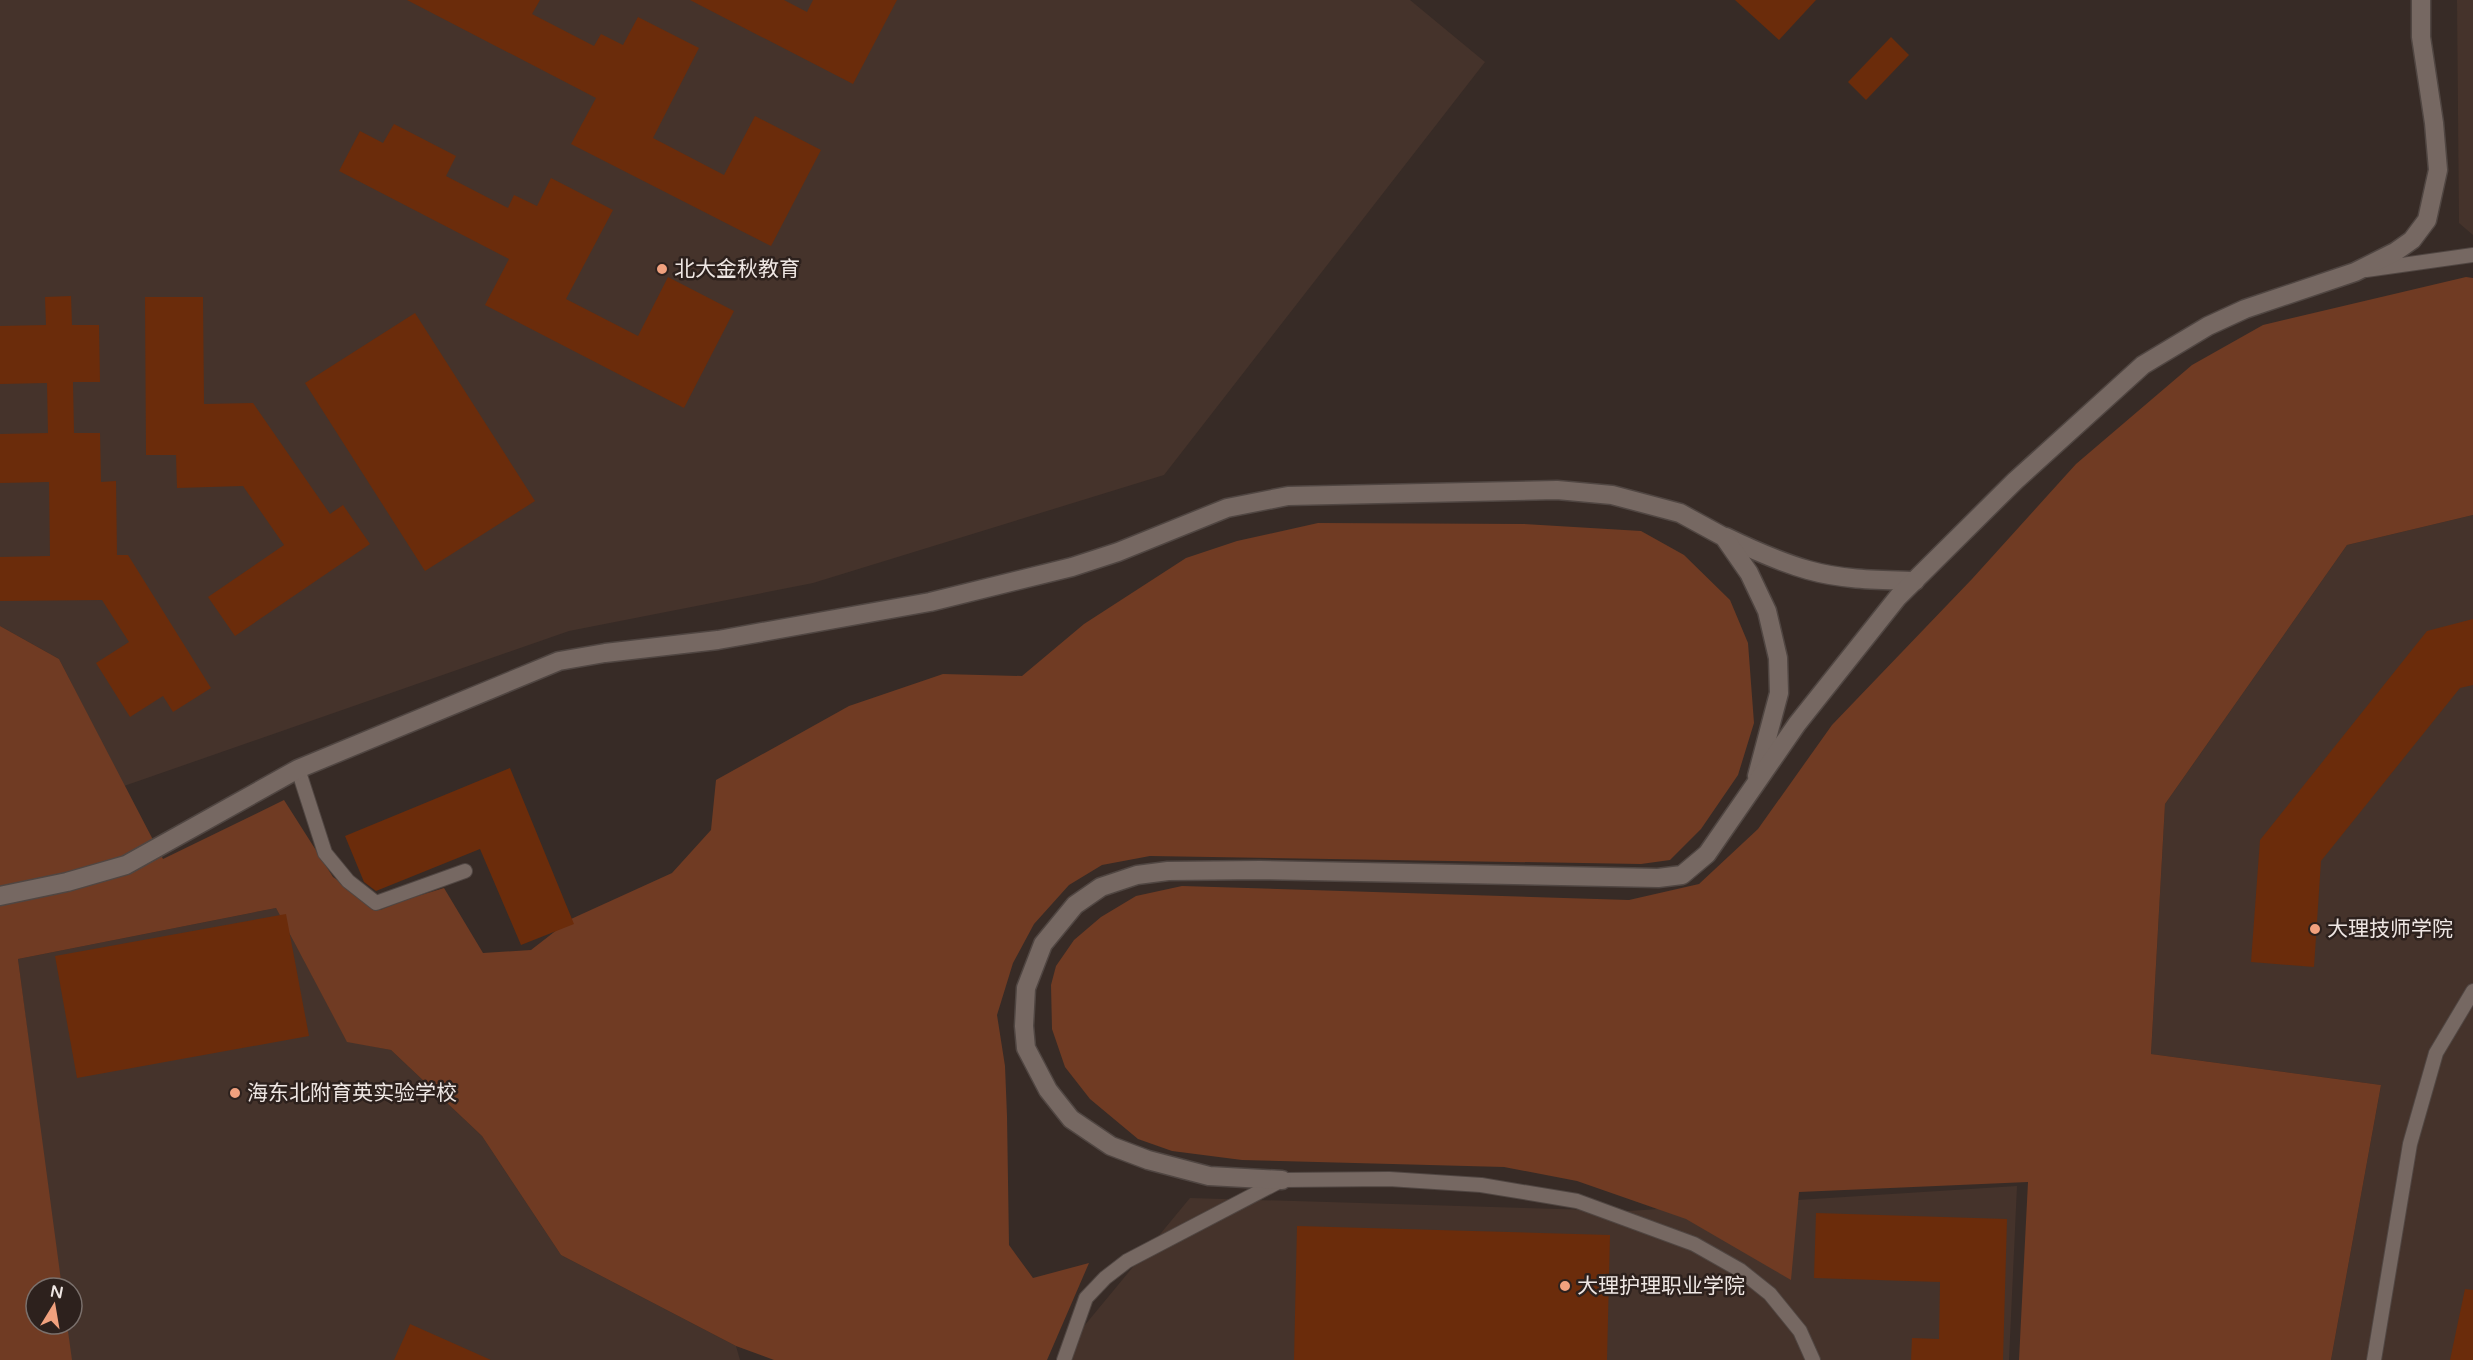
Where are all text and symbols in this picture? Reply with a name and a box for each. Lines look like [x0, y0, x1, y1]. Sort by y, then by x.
place label: 北大金秋教育 [674, 257, 800, 282]
marker: 北大金秋教育 [655, 262, 669, 276]
place label: 大理技师学院 [2327, 917, 2453, 942]
marker: 大理技师学院 [2308, 922, 2322, 936]
place label: 海东北附育英实验学校 [247, 1081, 457, 1106]
marker: 海东北附育英实验学校 [228, 1086, 242, 1100]
place label: 大理护理职业学院 [1577, 1274, 1745, 1299]
north arrow [24, 1276, 84, 1336]
marker: 大理护理职业学院 [1558, 1279, 1572, 1293]
text: N [48, 1281, 65, 1303]

